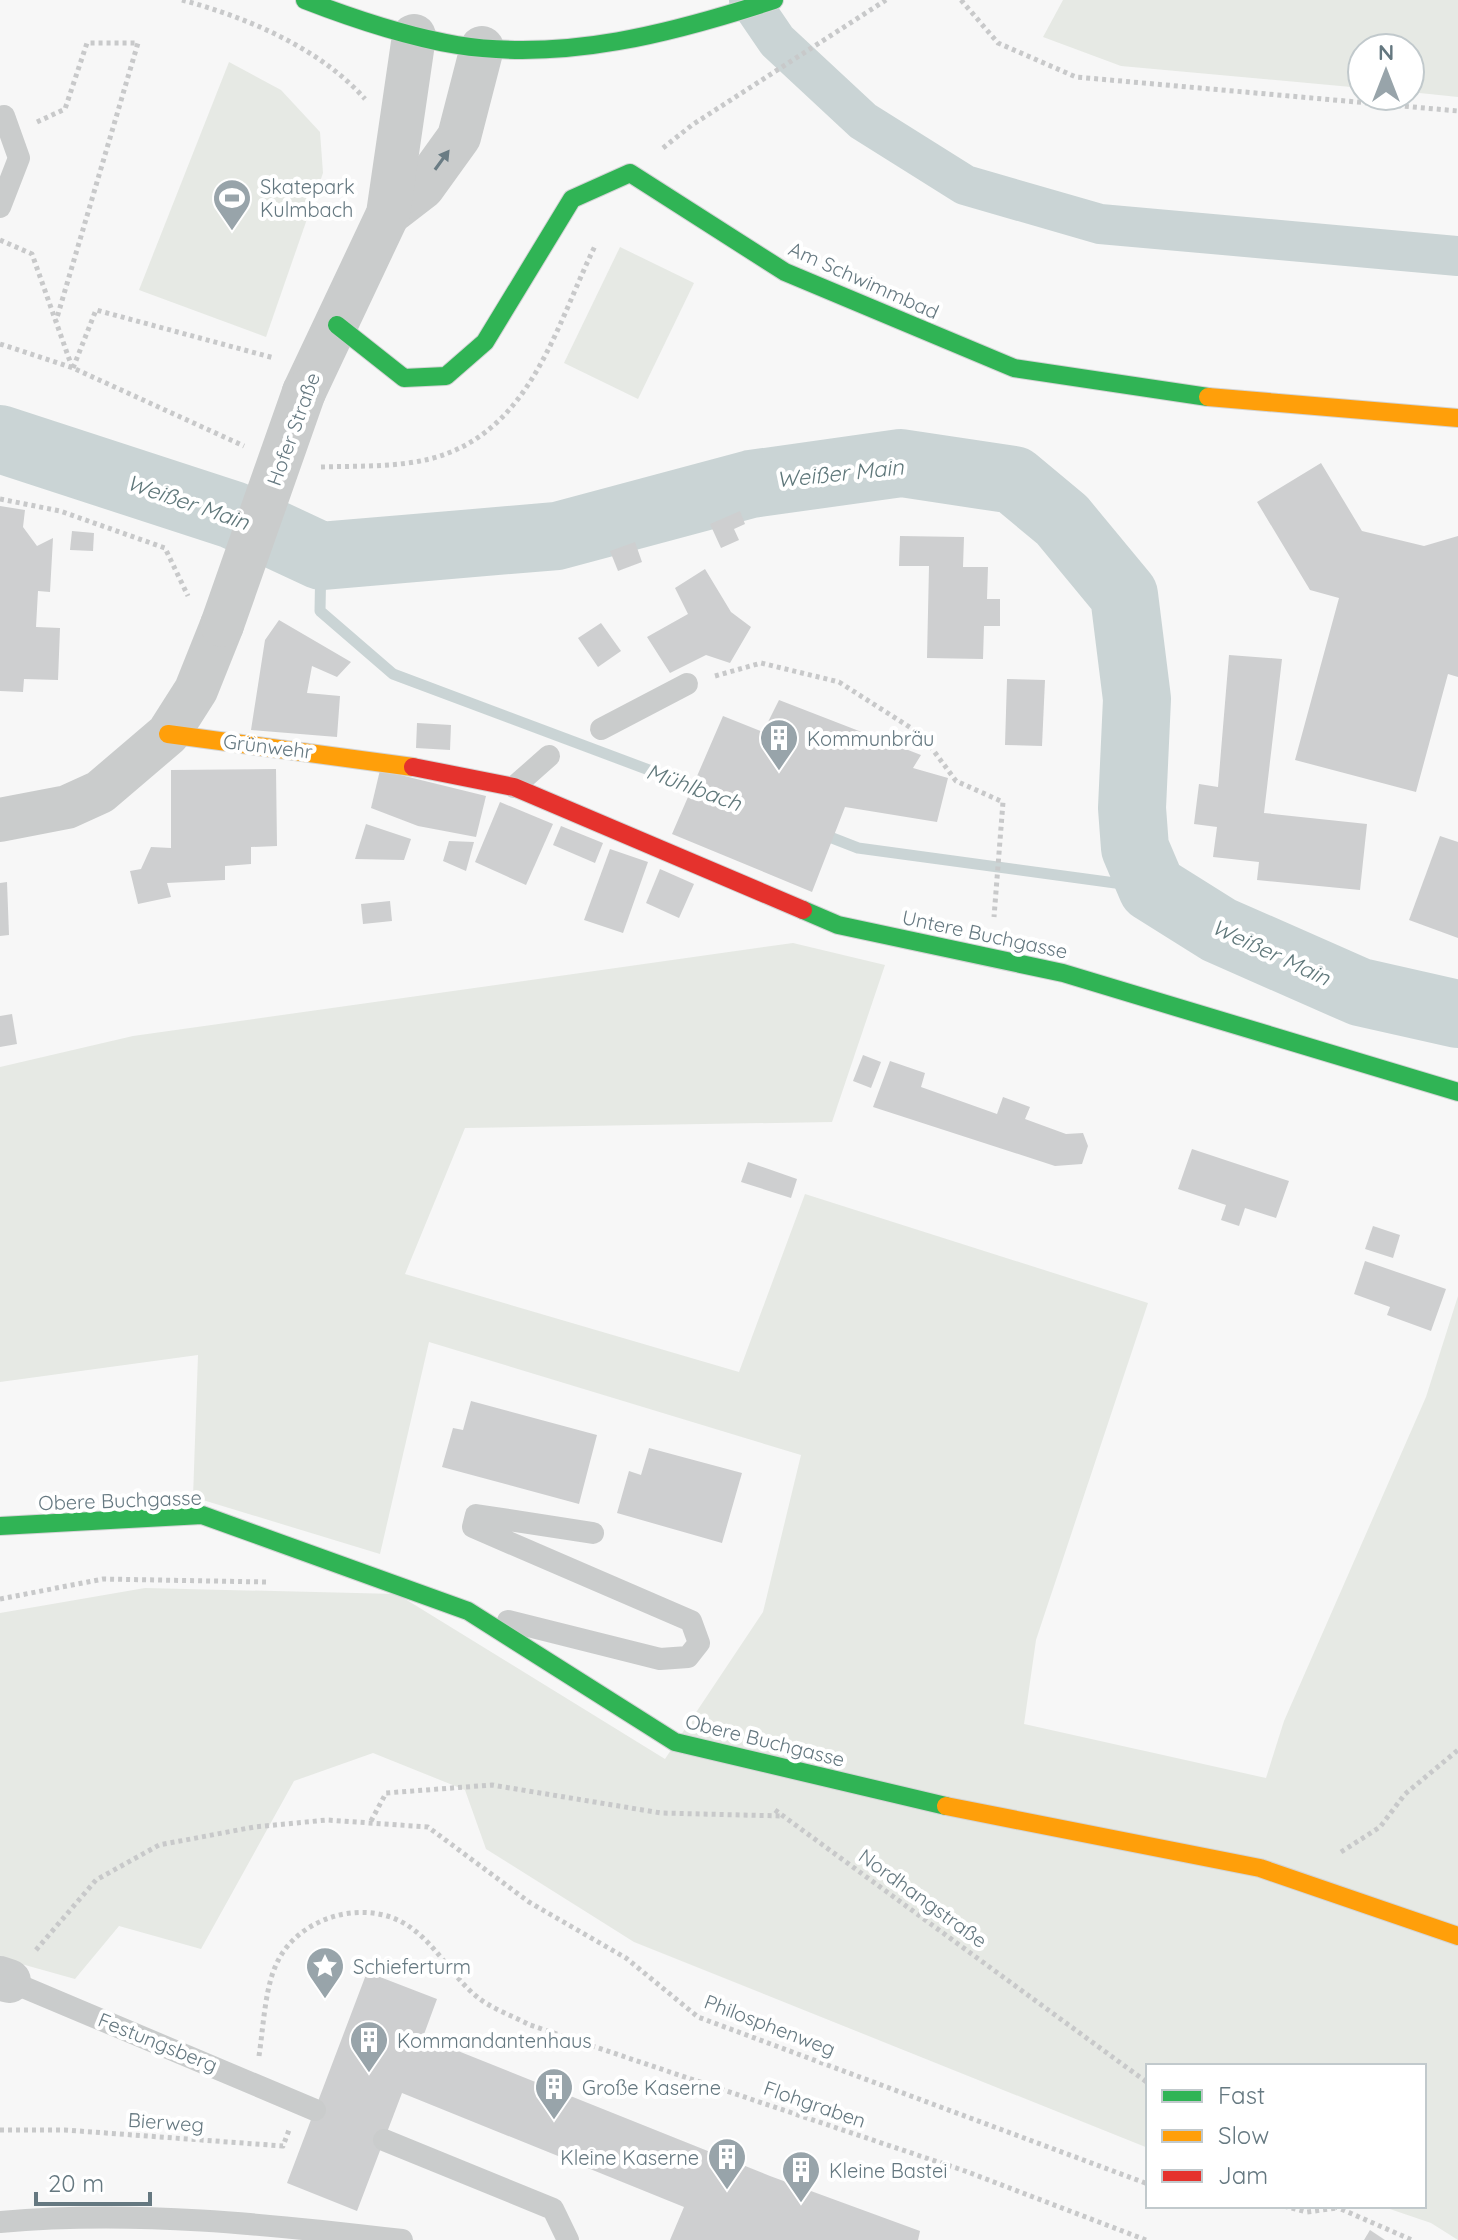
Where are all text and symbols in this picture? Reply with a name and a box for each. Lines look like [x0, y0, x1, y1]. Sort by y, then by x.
north arrow [1346, 32, 1426, 112]
text: N [1378, 38, 1394, 66]
one-way arrow [434, 149, 449, 170]
place label: Skatepark Kulmbach [260, 174, 355, 222]
sports icon: Skatepark Kulmbach [211, 177, 253, 232]
street label: Am Schwimmbad [785, 236, 943, 324]
street label: Hofer Straße [261, 369, 325, 489]
water label: Weißer Main [775, 452, 906, 494]
water label: Weißer Main [123, 468, 254, 536]
building icon: Kommunbräu [758, 717, 800, 772]
place label: Kommunbräu [807, 726, 934, 751]
street label: Grünwehr [222, 728, 314, 764]
water label: Mühlbach [643, 757, 746, 817]
street label: Untere Buchgasse [900, 904, 1070, 964]
water label: Weißer Main [1207, 912, 1336, 992]
street label: Obere Buchgasse [38, 1485, 202, 1515]
street label: Obere Buchgasse [683, 1708, 847, 1772]
street label: Nordhangstraße [854, 1843, 992, 1953]
place icon: Schieferturm [304, 1945, 346, 2000]
place label: Schieferturm [353, 1954, 471, 1979]
street label: Philosphenweg [701, 1989, 839, 2061]
street label: Festungsberg [95, 2007, 221, 2077]
building icon: Kommandantenhaus [348, 2019, 390, 2074]
place label: Kommandantenhaus [397, 2028, 592, 2053]
legend [1146, 2064, 1426, 2208]
building icon: Große Kaserne [533, 2066, 575, 2121]
place label: Große Kaserne [582, 2075, 721, 2100]
street label: Flohgraben [761, 2075, 869, 2133]
text: Fast [1218, 2080, 1265, 2110]
street label: Bierweg [127, 2107, 205, 2137]
text: Slow [1218, 2120, 1269, 2150]
building icon: Kleine Kaserne [706, 2136, 748, 2191]
place label: Kleine Kaserne [560, 2145, 699, 2170]
building icon: Kleine Bastei [780, 2149, 822, 2204]
scale bar [36, 2156, 150, 2206]
place label: Kleine Bastei [829, 2158, 948, 2183]
text: Jam [1218, 2160, 1268, 2190]
text: 20 m [48, 2168, 104, 2198]

